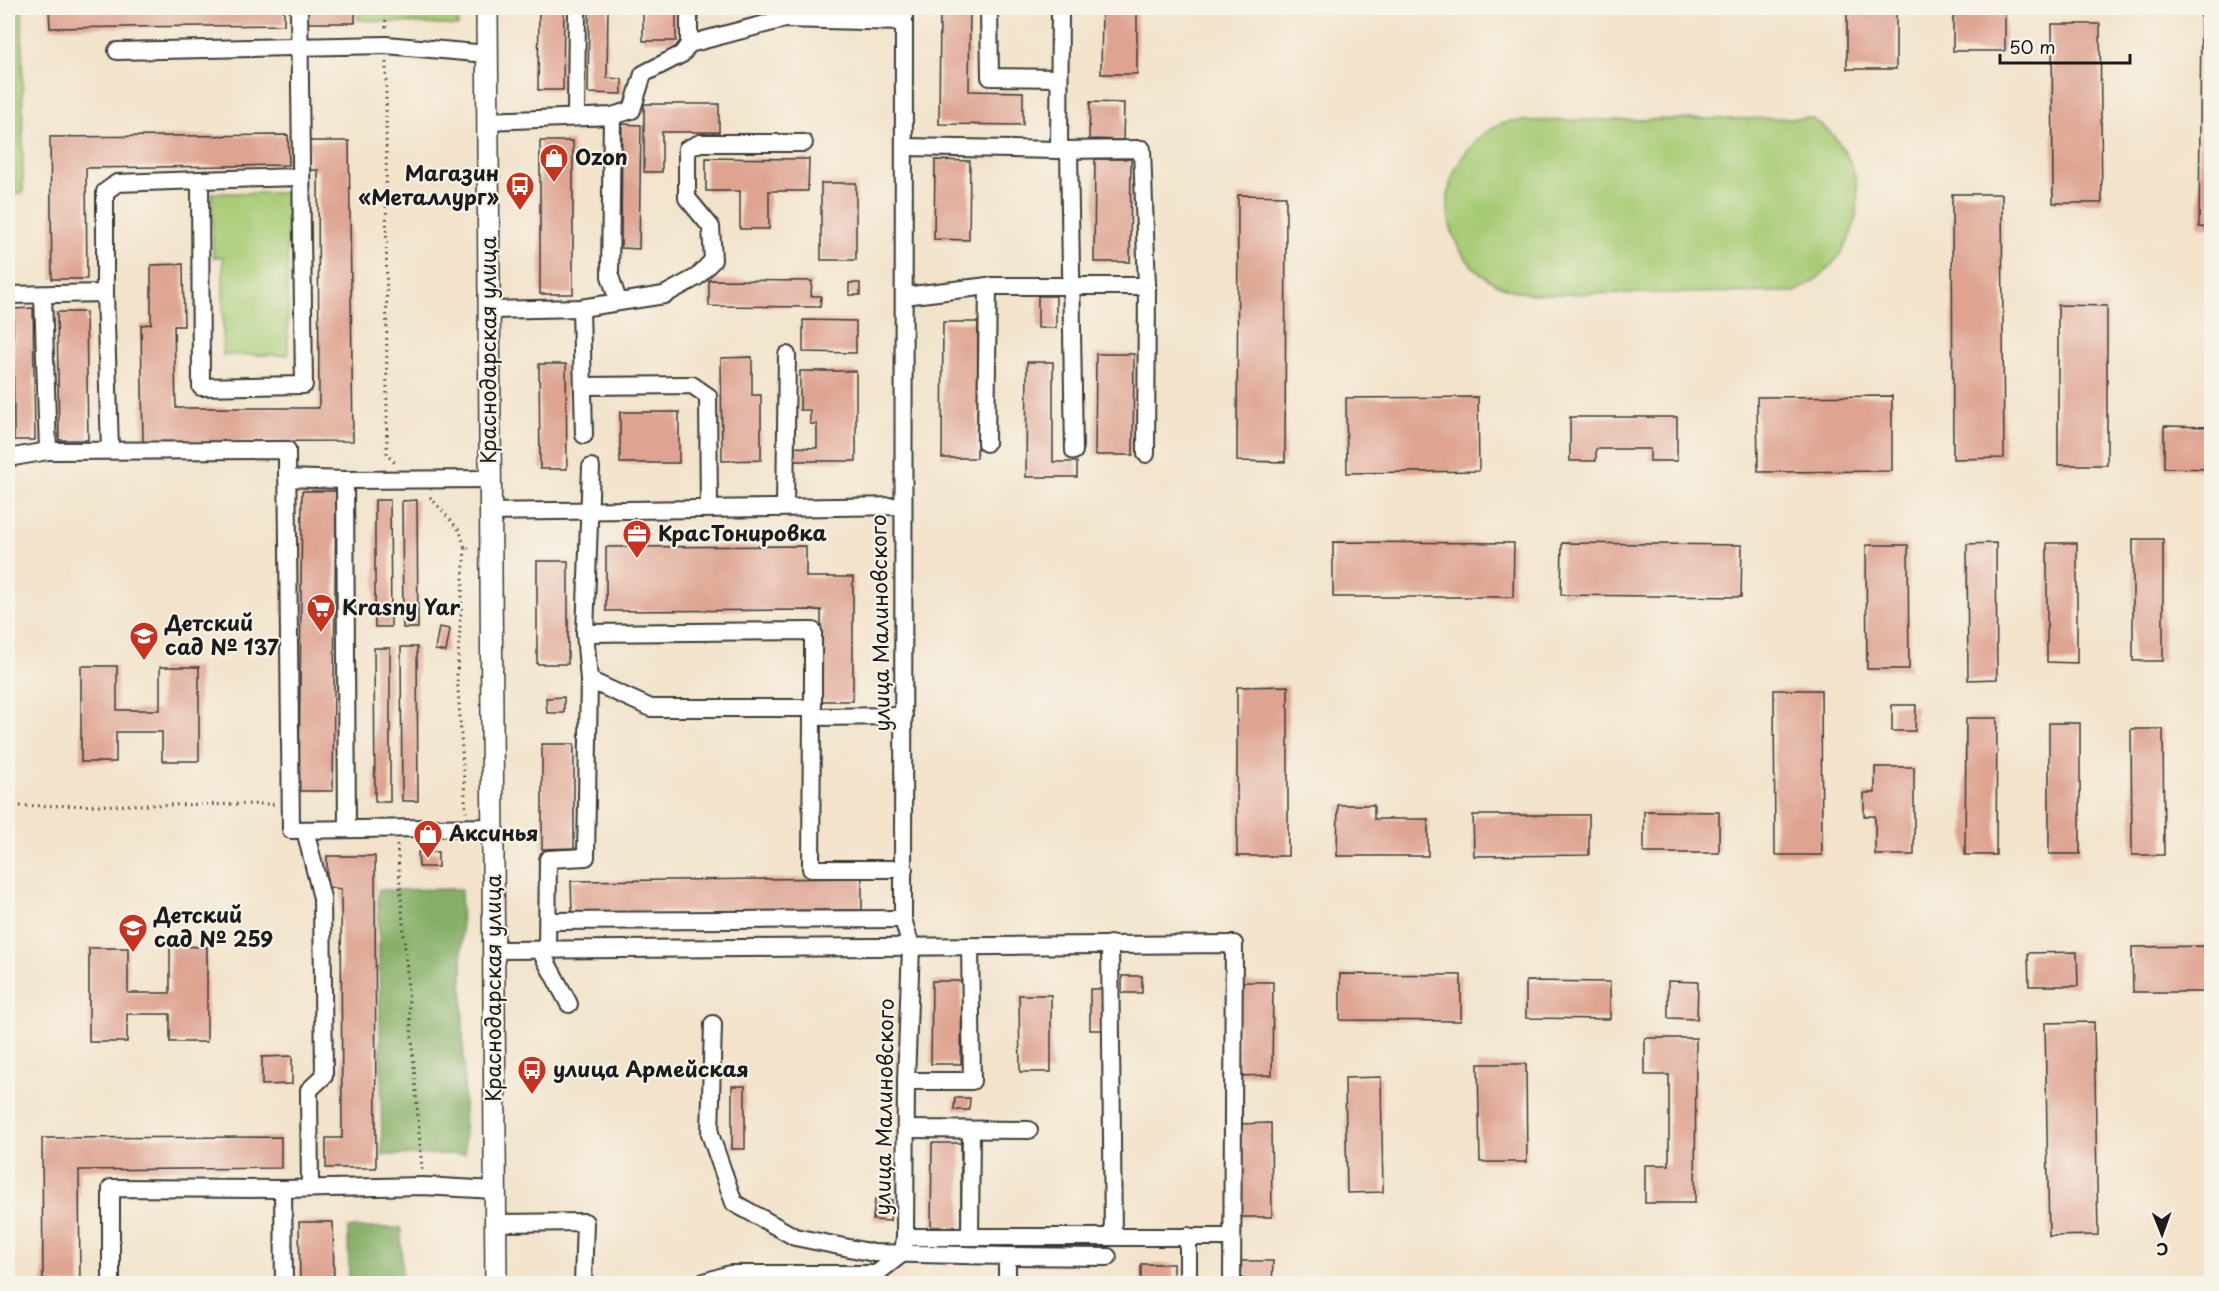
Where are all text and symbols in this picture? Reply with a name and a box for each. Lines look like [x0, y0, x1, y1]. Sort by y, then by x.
scale bar [2000, 27, 2130, 65]
text: 50 m [2009, 33, 2056, 60]
place label: Ozon [575, 140, 628, 172]
shop icon: Ozon [538, 142, 570, 184]
place label: Магазин «Металлург» [358, 156, 499, 212]
bus stop icon: Магазин «Металлург» [504, 170, 536, 212]
street label: Краснодарская улица [471, 235, 503, 464]
street label: улица Малиновского [861, 514, 897, 732]
place label: КрасТонировка [658, 516, 827, 548]
office icon: КрасТонировка [621, 518, 653, 560]
place label: Krasny Yar [342, 590, 461, 622]
supermarket icon: Krasny Yar [305, 592, 337, 634]
place label: Детский сад № 137 [164, 606, 279, 662]
school or university icon: Детский сад № 137 [128, 620, 160, 662]
place label: Аксинья [448, 816, 539, 848]
shop icon: Аксинья [412, 818, 444, 860]
street label: Краснодарская улица [476, 873, 508, 1102]
place label: Детский сад № 259 [153, 898, 273, 954]
school or university icon: Детский сад № 259 [117, 912, 149, 954]
street label: улица Малиновского [865, 998, 901, 1216]
place label: улица Армейская [553, 1052, 749, 1084]
bus stop icon: улица Армейская [516, 1054, 548, 1096]
north arrow [2132, 1204, 2192, 1264]
text: С [2156, 1238, 2169, 1262]

